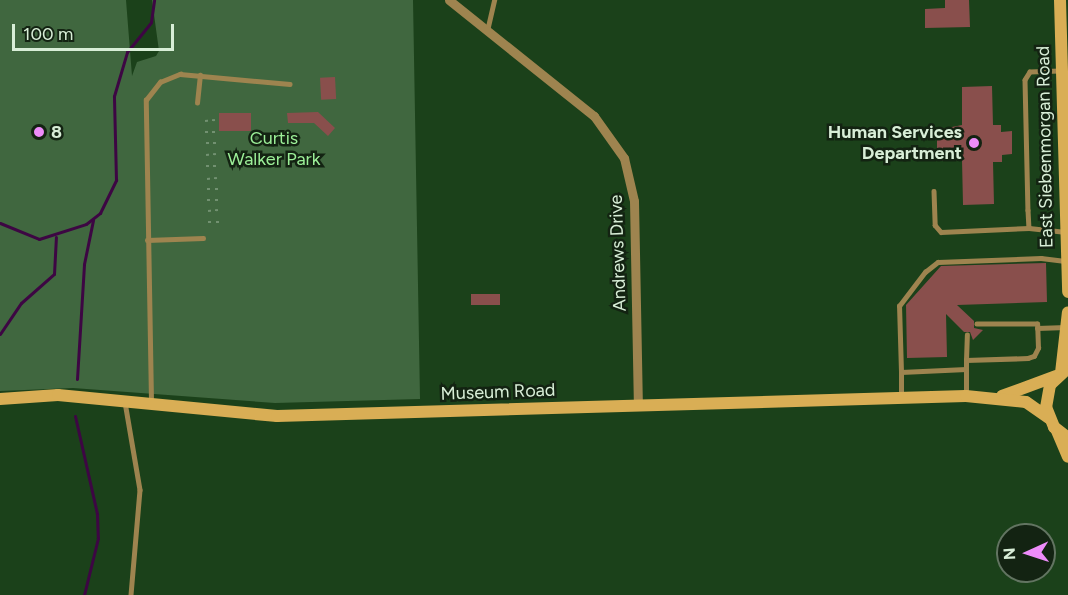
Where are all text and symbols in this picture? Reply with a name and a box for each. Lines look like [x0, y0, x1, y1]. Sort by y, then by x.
scale bar [15, 12, 177, 50]
text: 100 m [23, 23, 73, 45]
street label: East Siebenmorgan Road [1032, 46, 1058, 248]
place label: 8 [51, 121, 62, 143]
place label: Human Services Department [828, 122, 962, 164]
marker: 8 [32, 125, 46, 139]
park label: Curtis Walker Park [228, 128, 320, 170]
marker: Human Services Department [967, 136, 981, 150]
street label: Andrews Drive [605, 194, 631, 312]
street label: Museum Road [440, 379, 556, 405]
north arrow [996, 523, 1056, 583]
text: N [1000, 547, 1019, 561]

